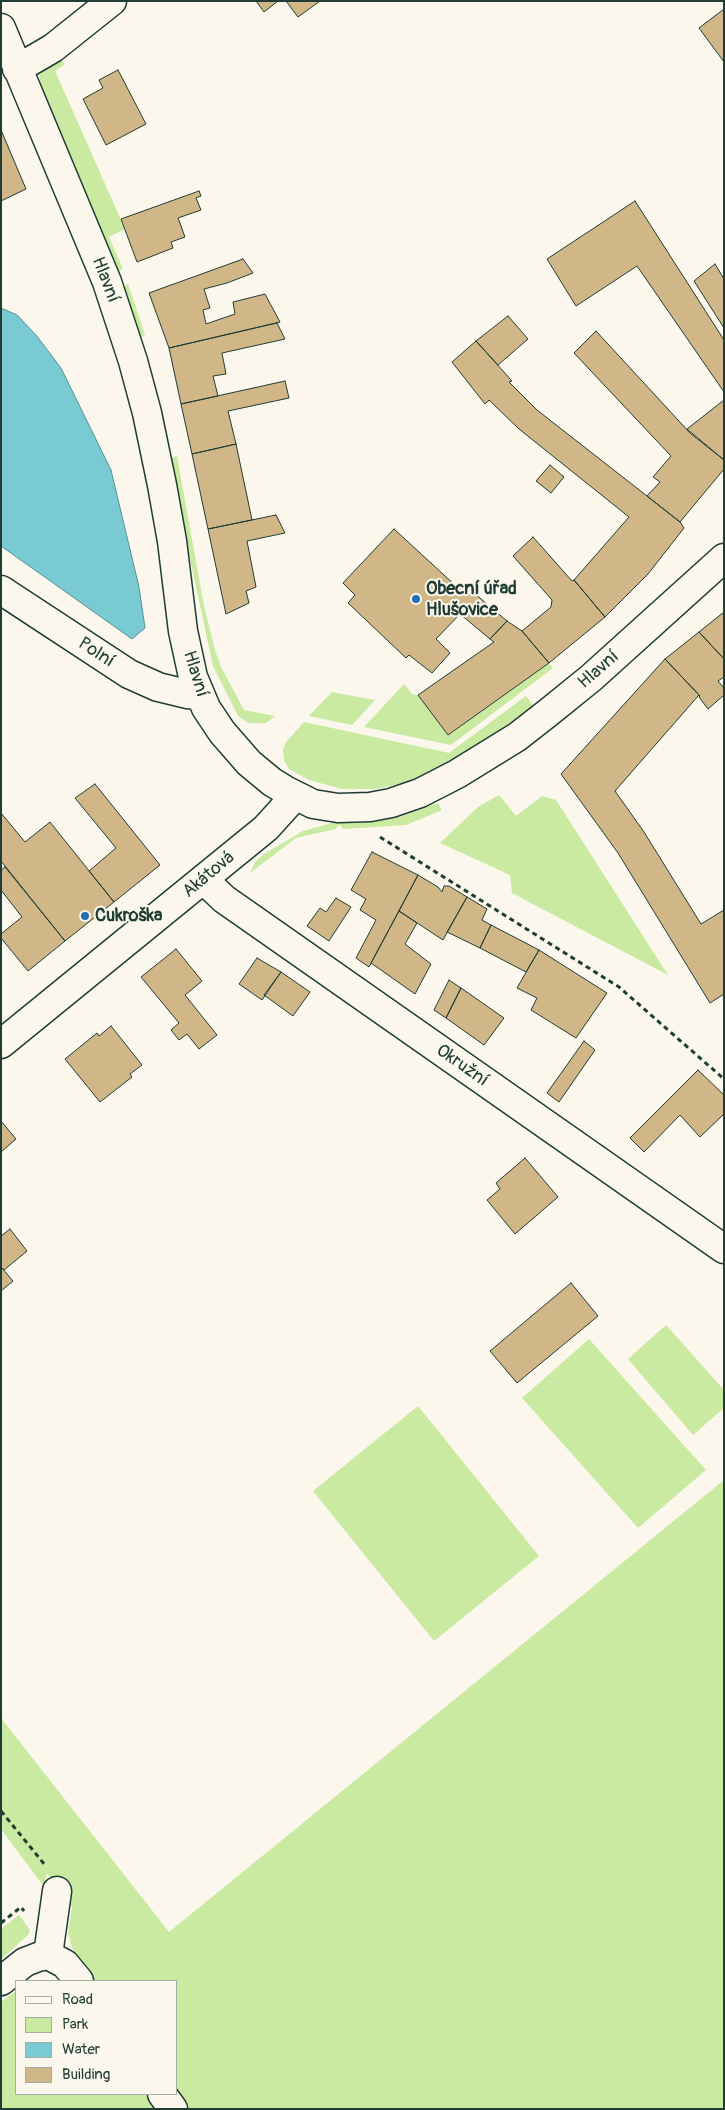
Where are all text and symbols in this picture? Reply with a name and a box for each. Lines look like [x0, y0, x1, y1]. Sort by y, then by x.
street label: Hlavní [86, 254, 124, 306]
place label: Obecní úřad Hlušovice [426, 578, 517, 620]
marker: Obecní úřad Hlušovice [410, 593, 422, 605]
street label: Polní [74, 633, 118, 673]
street label: Hlavní [574, 646, 624, 694]
street label: Hlavní [178, 648, 212, 700]
street label: Akátová [179, 847, 239, 903]
place label: Cukroška [95, 905, 162, 927]
marker: Cukroška [79, 910, 91, 922]
street label: Okružní [432, 1040, 492, 1092]
legend [15, 1980, 178, 2095]
text: Road [62, 1990, 93, 2009]
text: Park [62, 2015, 88, 2034]
text: Water [62, 2040, 100, 2059]
text: Building [62, 2065, 110, 2084]

